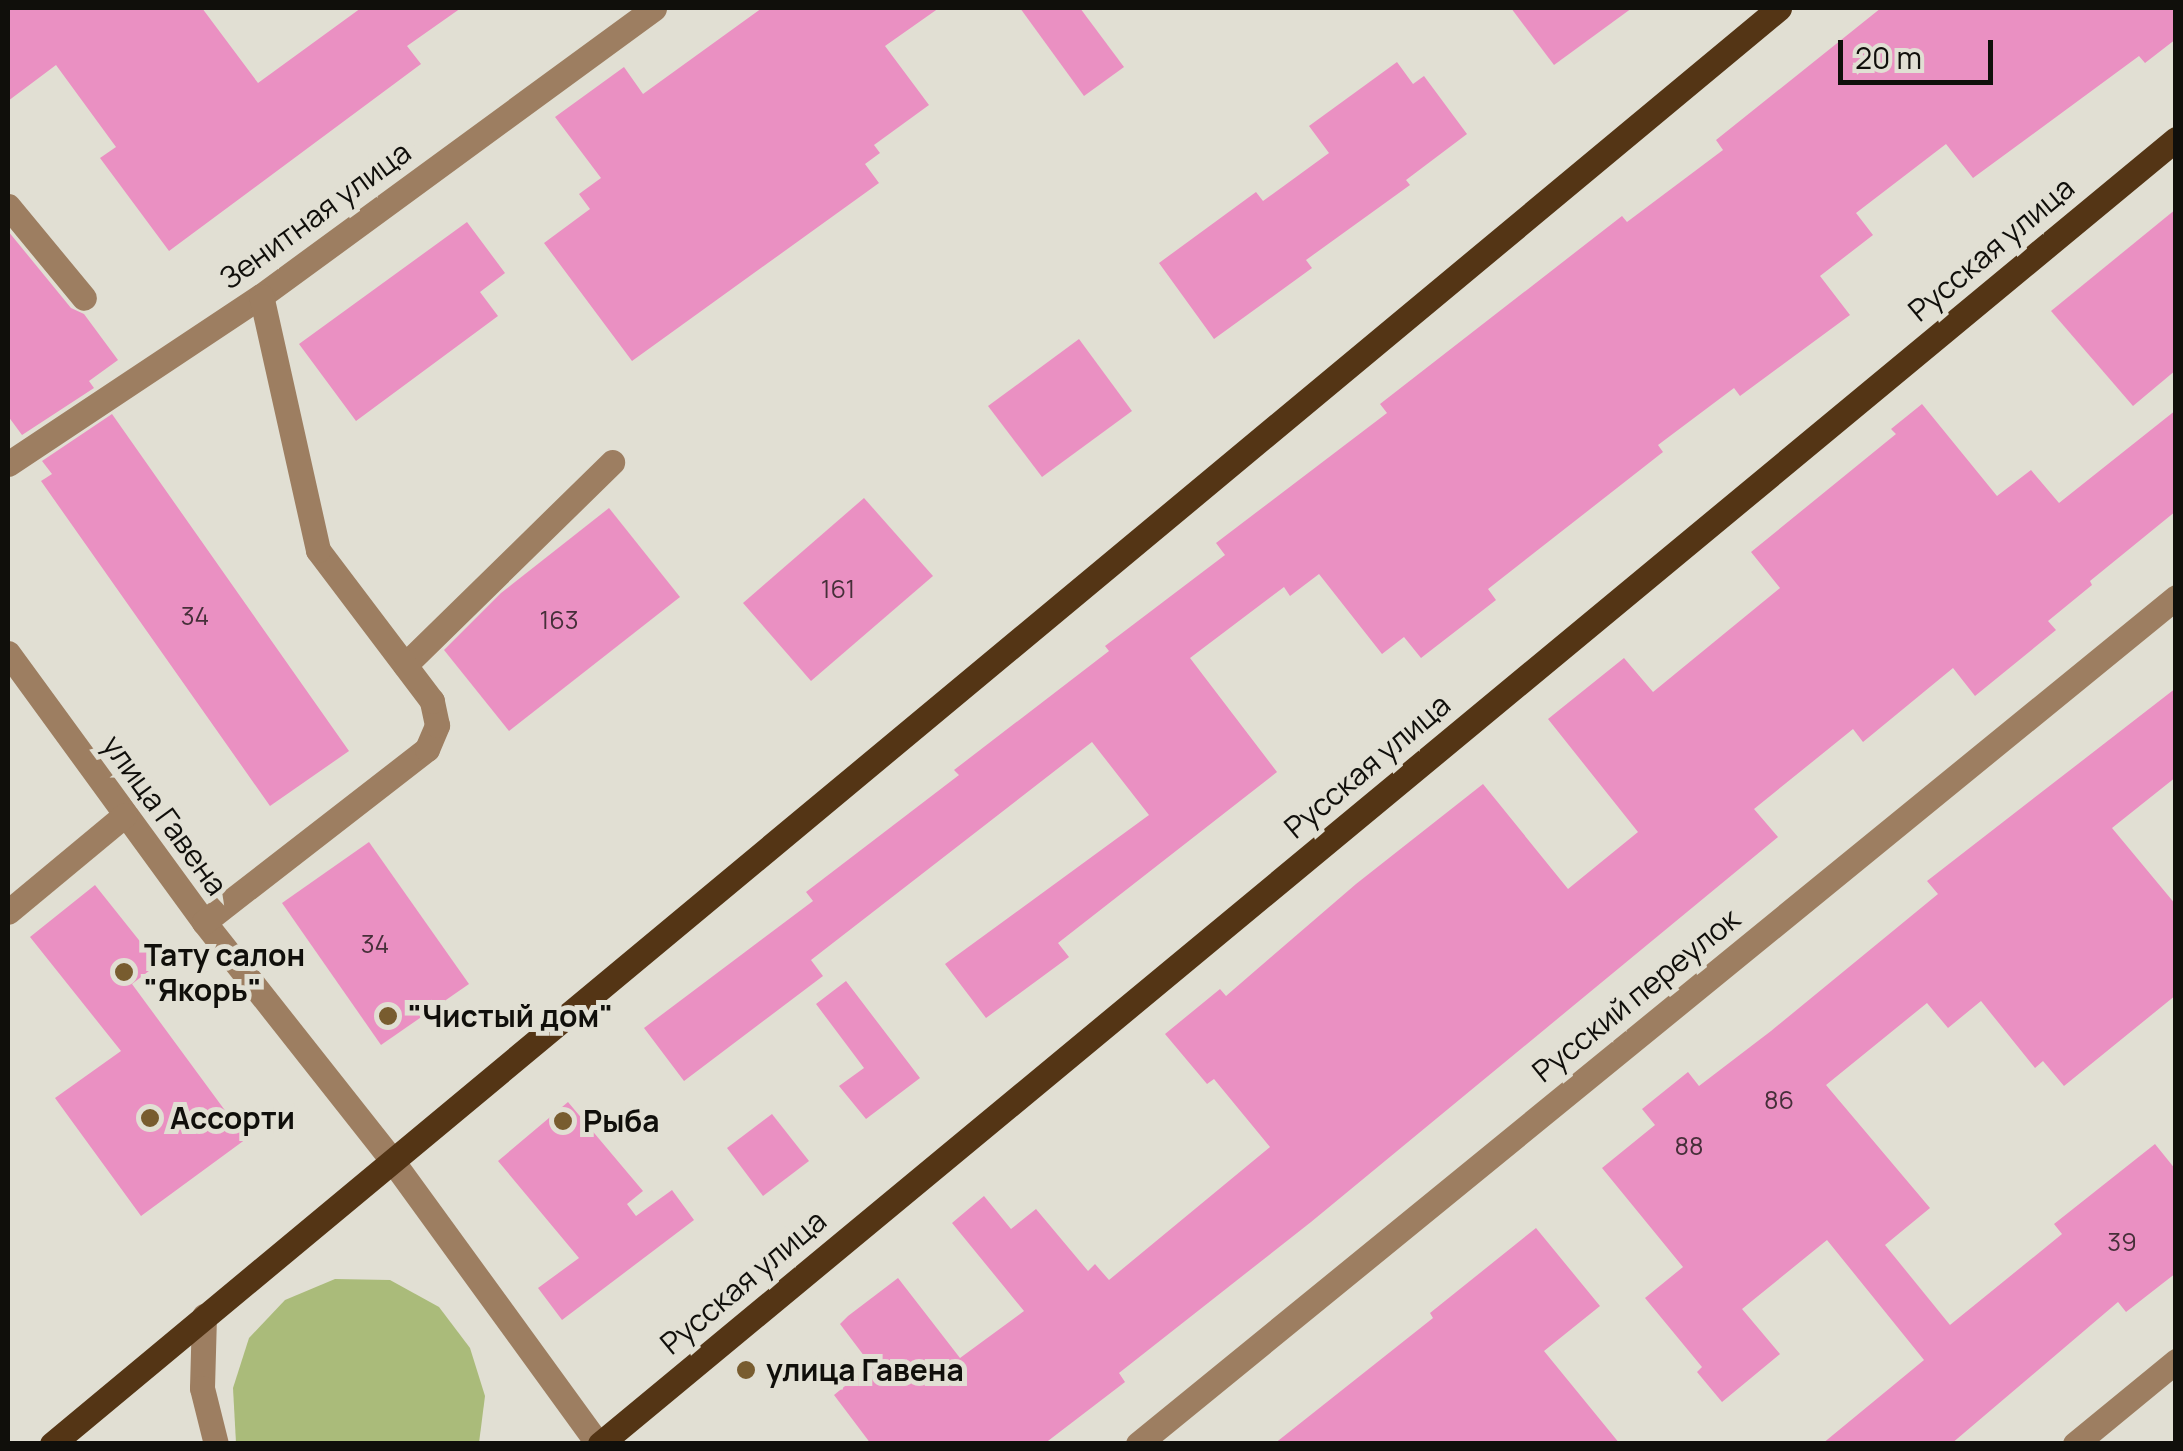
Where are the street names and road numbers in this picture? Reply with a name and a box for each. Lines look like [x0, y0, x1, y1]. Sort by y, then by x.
street label: Зенитная улица [213, 134, 417, 296]
street label: Русская улица [1901, 169, 2081, 329]
street label: Русская улица [1277, 686, 1457, 846]
street label: улица Гавена [95, 728, 235, 902]
street label: Русский переулок [1525, 901, 1747, 1089]
street label: Русская улица [653, 1202, 833, 1362]

